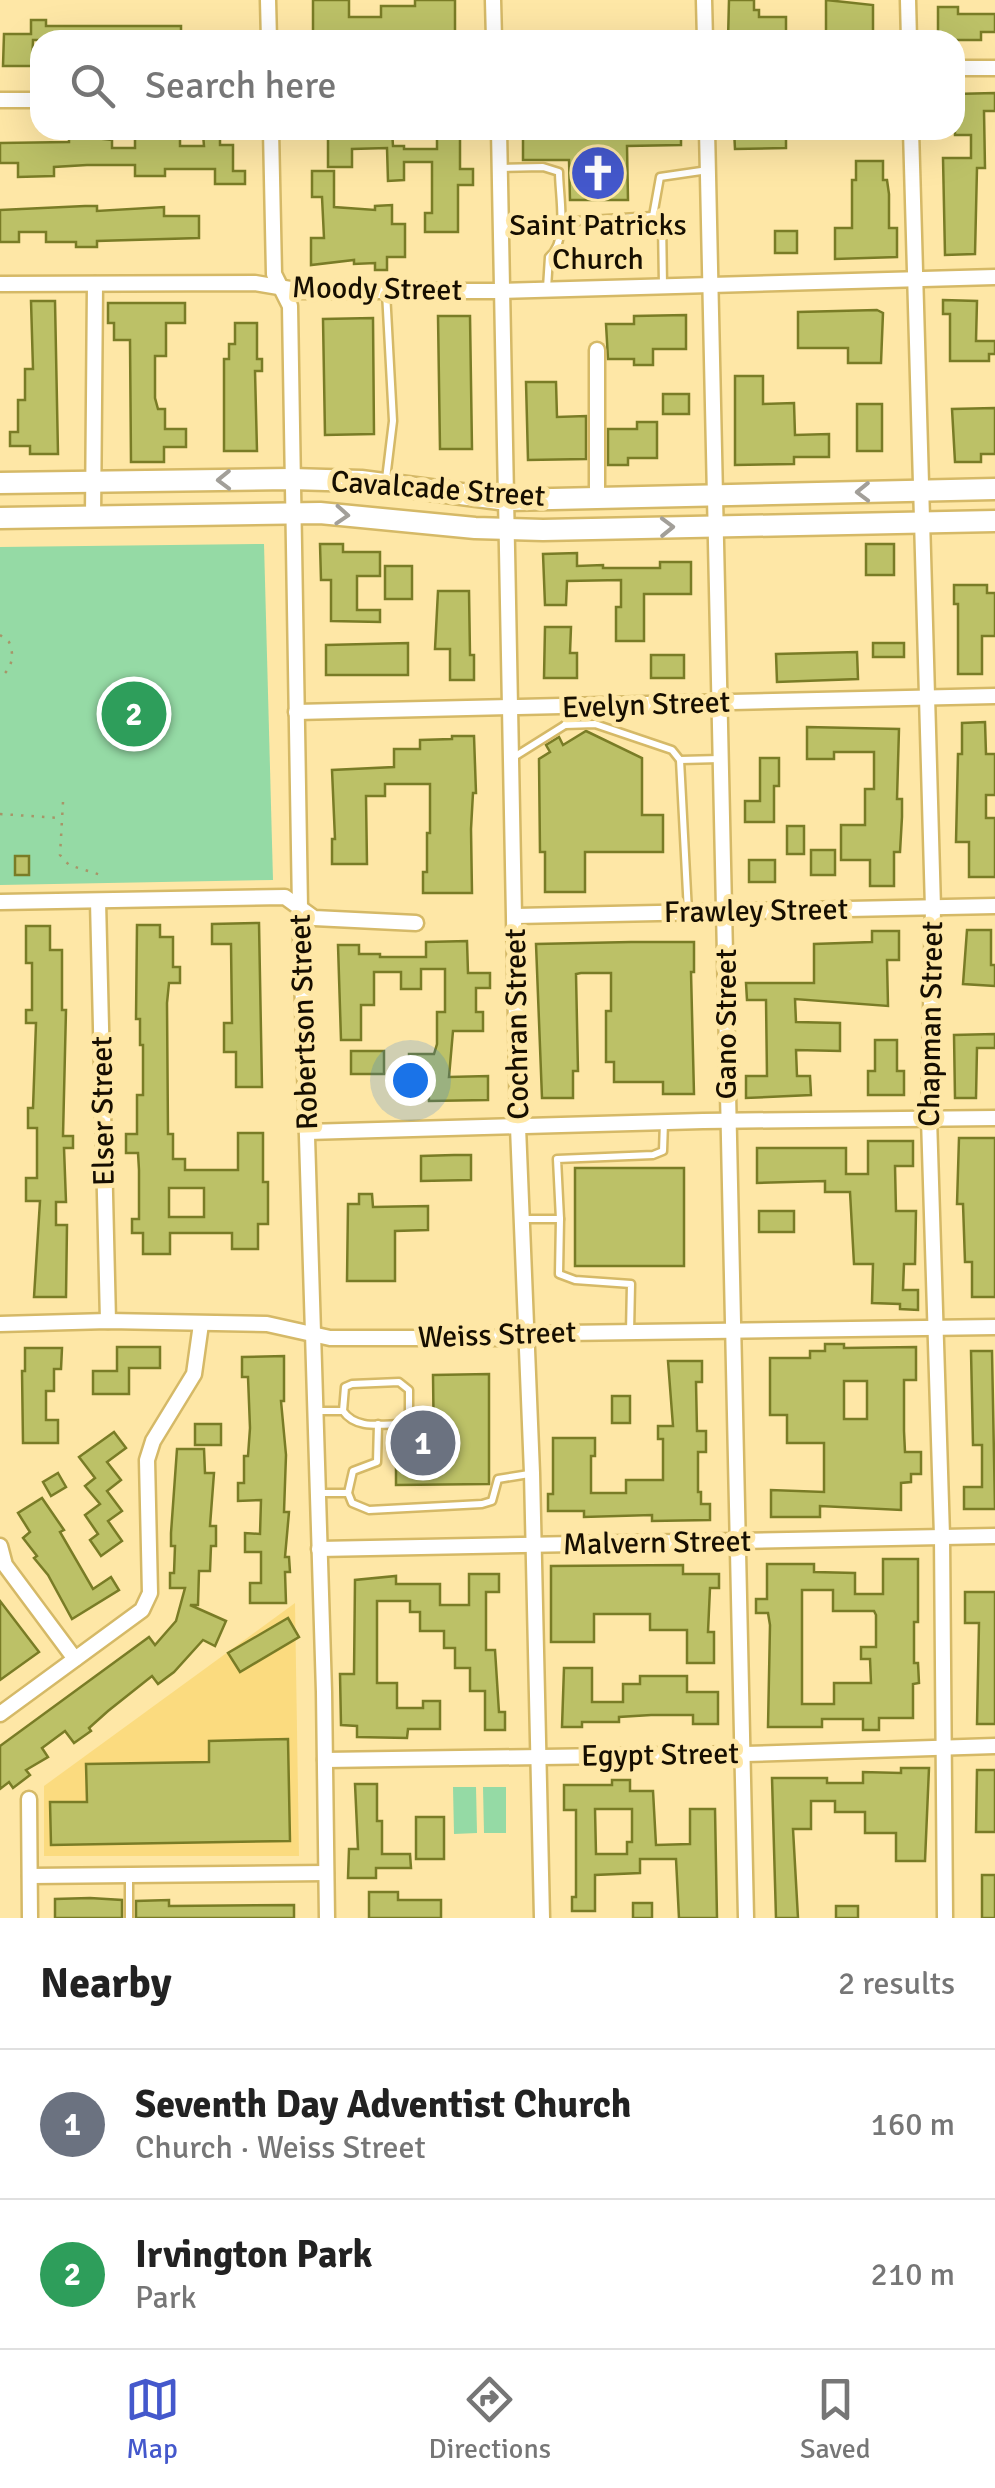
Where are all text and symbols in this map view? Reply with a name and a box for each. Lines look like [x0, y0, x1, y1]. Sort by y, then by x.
search box [30, 30, 965, 140]
icon: search [65, 58, 120, 113]
text: Search here [145, 62, 337, 109]
church icon: Saint Patricks Church [568, 143, 628, 203]
place label: Saint Patricks Church [509, 207, 687, 278]
street label: Moody Street [292, 269, 462, 309]
street label: Cavalcade Street [330, 463, 546, 515]
one-way arrow [215, 469, 230, 491]
one-way arrow [854, 481, 870, 503]
one-way arrow [335, 504, 351, 525]
one-way arrow [659, 517, 675, 538]
pin: 2 [102, 676, 166, 752]
street label: Evelyn Street [561, 684, 731, 726]
street label: Frawley Street [664, 891, 848, 931]
street label: Robertson Street [282, 913, 326, 1131]
street label: Chapman Street [911, 921, 951, 1127]
street label: Cochran Street [497, 928, 537, 1120]
street label: Gano Street [708, 948, 745, 1100]
street label: Elser Street [83, 1036, 123, 1186]
your location [385, 1055, 436, 1106]
street label: Weiss Street [417, 1314, 577, 1356]
pin: 1 [390, 1406, 456, 1480]
street label: Malvern Street [562, 1523, 752, 1563]
street label: Egypt Street [581, 1735, 739, 1775]
text: Nearby [40, 1958, 172, 2009]
text: 2 results [838, 1964, 955, 2003]
text: Seventh Day Adventist Church [135, 2081, 631, 2128]
text: 1 [64, 2105, 81, 2144]
text: 160 m [871, 2105, 955, 2144]
text: Church · Weiss Street [135, 2128, 426, 2167]
text: Irvington Park [135, 2231, 372, 2278]
text: 2 [64, 2255, 81, 2294]
text: 210 m [871, 2255, 955, 2294]
text: Park [135, 2278, 197, 2317]
tab: Map [125, 2372, 180, 2466]
tab: Directions [429, 2372, 551, 2466]
tab: Saved [800, 2372, 870, 2466]

